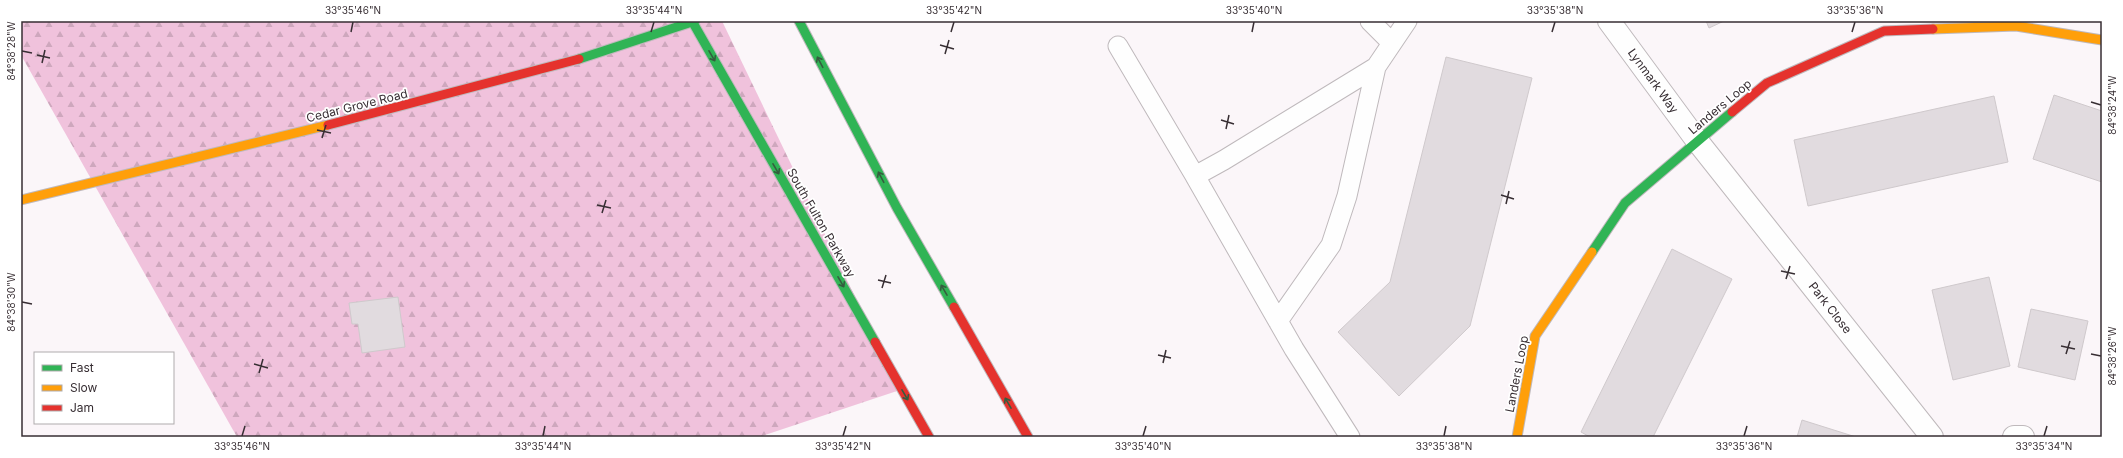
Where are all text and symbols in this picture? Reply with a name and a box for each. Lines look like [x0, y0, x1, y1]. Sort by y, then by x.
text: 33°35'46"N [325, 4, 381, 16]
text: 33°35'44"N [626, 4, 682, 16]
text: 33°35'42"N [926, 4, 982, 16]
text: 33°35'40"N [1226, 4, 1282, 16]
text: 33°35'38"N [1527, 4, 1583, 16]
text: 33°35'36"N [1827, 4, 1883, 16]
text: 84°38'28"W [5, 21, 17, 81]
street label: Lynmark Way [1625, 45, 1682, 116]
one-way arrow [709, 50, 717, 62]
one-way arrow [816, 56, 823, 68]
text: 84°38'24"W [2106, 75, 2118, 135]
street label: Landers Loop [1685, 76, 1754, 137]
street label: Cedar Grove Road [305, 86, 409, 125]
one-way arrow [773, 163, 781, 175]
street label: South Fulton Parkway [784, 166, 859, 280]
one-way arrow [877, 171, 884, 183]
text: 84°38'30"W [5, 272, 17, 332]
one-way arrow [837, 276, 845, 288]
street label: Park Close [1806, 279, 1855, 336]
one-way arrow [940, 284, 947, 296]
text: 84°38'26"W [2106, 326, 2118, 386]
street label: Landers Loop [1502, 334, 1531, 413]
legend [34, 352, 174, 424]
text: Fast [70, 360, 94, 375]
text: Slow [70, 380, 98, 395]
one-way arrow [901, 389, 909, 401]
one-way arrow [1004, 397, 1012, 409]
text: Jam [70, 400, 94, 415]
text: 33°35'46"N [214, 440, 270, 452]
text: 33°35'44"N [515, 440, 571, 452]
text: 33°35'42"N [815, 440, 871, 452]
text: 33°35'40"N [1115, 440, 1171, 452]
text: 33°35'38"N [1416, 440, 1472, 452]
text: 33°35'36"N [1716, 440, 1772, 452]
text: 33°35'34"N [2016, 440, 2072, 452]

